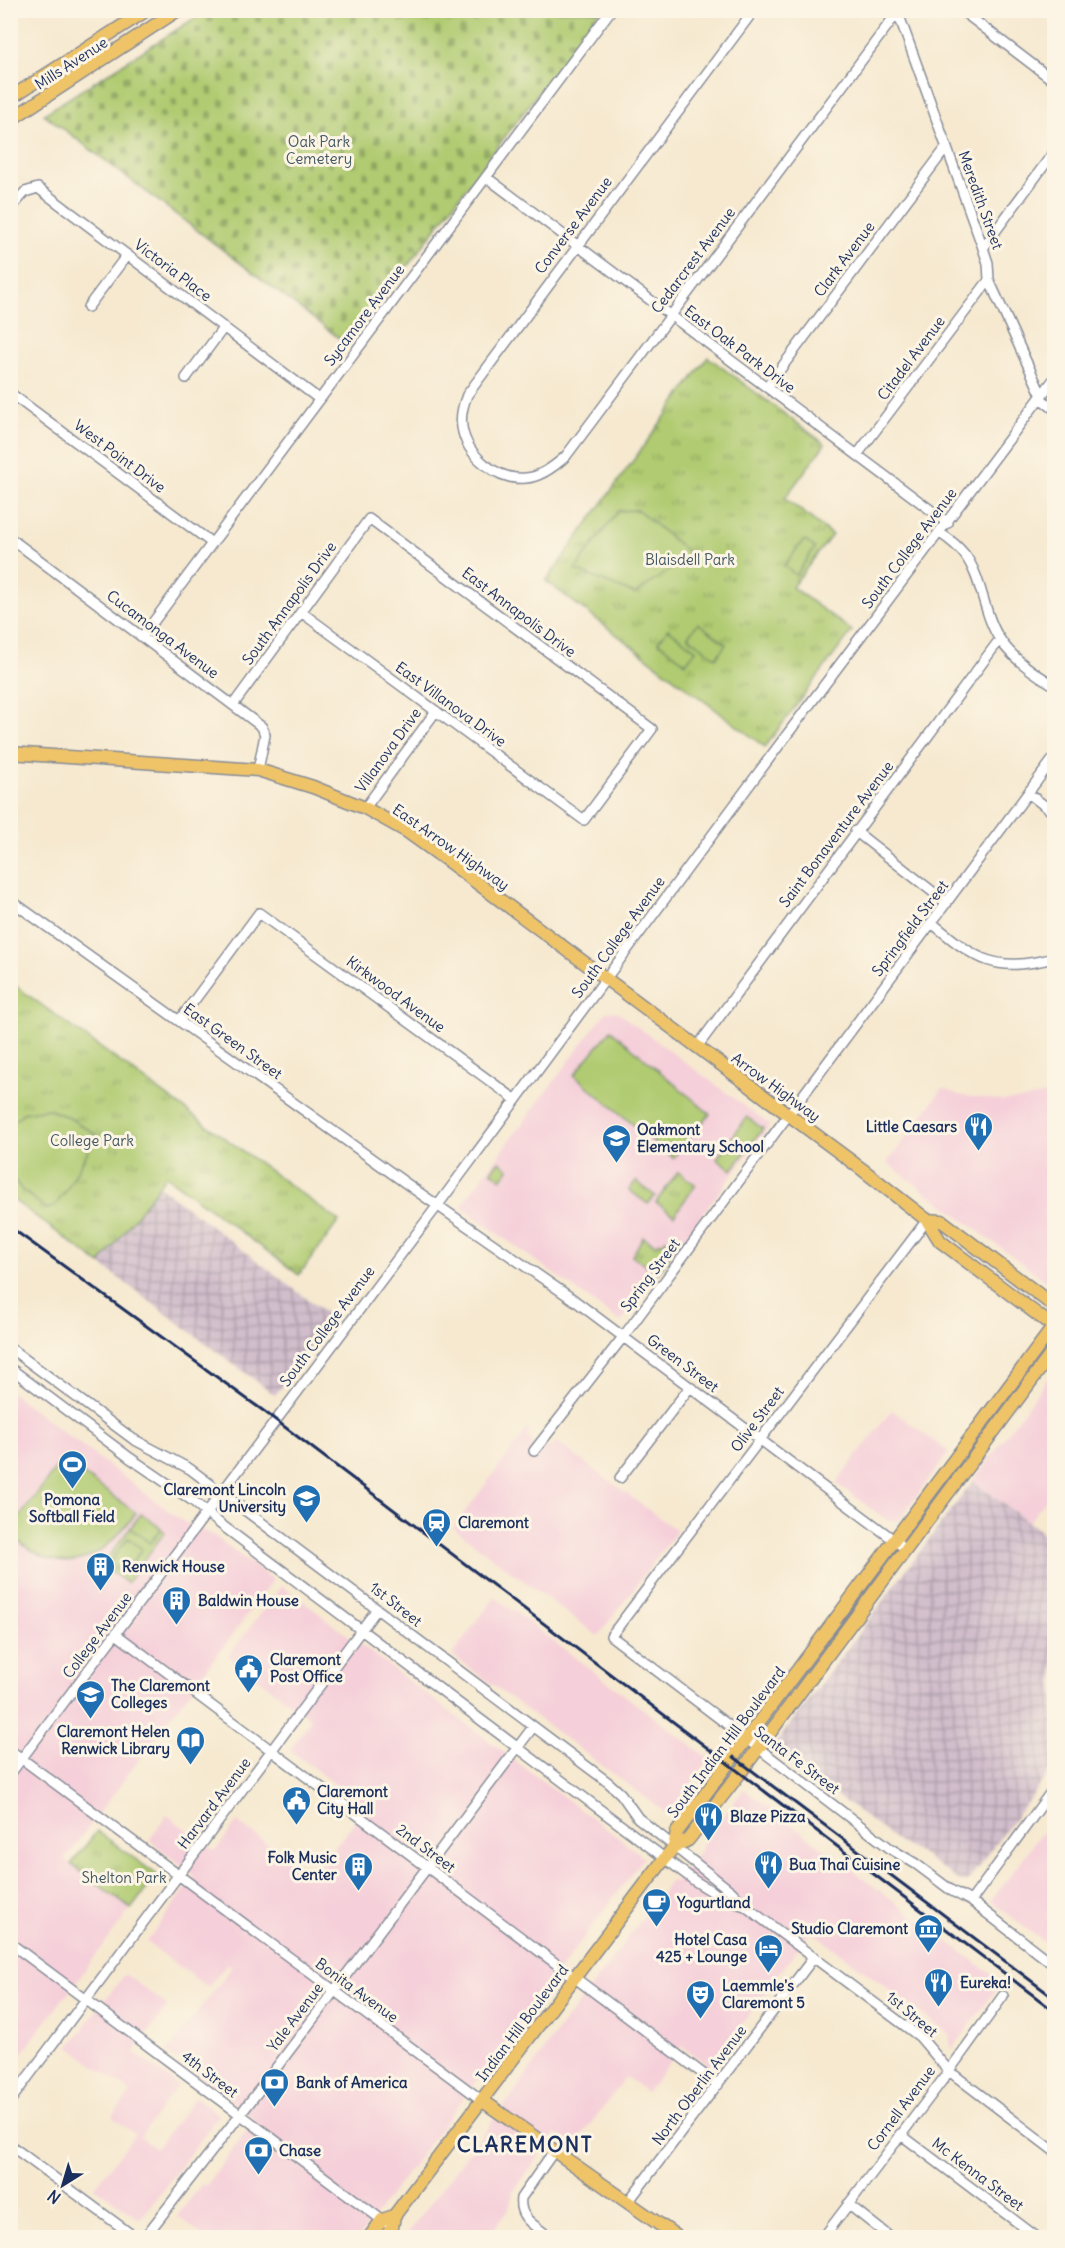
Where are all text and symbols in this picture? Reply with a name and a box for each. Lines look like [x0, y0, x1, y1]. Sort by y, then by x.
street label: Mills Avenue [31, 32, 111, 94]
park label: Oak Park Cemetery [286, 132, 352, 168]
street label: Meredith Street [954, 148, 1008, 252]
street label: Converse Avenue [530, 173, 616, 277]
street label: Cedarcrest Avenue [647, 203, 739, 317]
street label: Clark Avenue [810, 218, 878, 300]
street label: Victoria Place [131, 235, 215, 305]
street label: Sycamore Avenue [320, 261, 408, 369]
street label: East Oak Park Drive [681, 301, 799, 397]
street label: Citadel Avenue [873, 312, 949, 404]
street label: West Point Drive [70, 415, 170, 497]
street label: South College Avenue [857, 484, 961, 612]
street label: South Annapolis Drive [238, 538, 340, 668]
park label: Blaisdell Park [645, 550, 735, 569]
street label: East Annapolis Drive [458, 563, 580, 661]
street label: Cucamonga Avenue [103, 586, 223, 682]
street label: East Villanova Drive [392, 657, 510, 751]
street label: Villanova Drive [351, 704, 425, 796]
street label: Saint Bonaventure Avenue [775, 757, 897, 911]
street label: East Arrow Highway [389, 800, 513, 894]
street label: South College Avenue [567, 872, 669, 1002]
street label: Springfield Street [868, 876, 952, 980]
street label: Kirkwood Avenue [343, 952, 449, 1036]
street label: East Green Street [180, 999, 286, 1083]
street label: Arrow Highway [728, 1048, 824, 1126]
restaurant icon: Little Caesars [962, 1110, 994, 1152]
place label: Little Caesars [866, 1117, 957, 1136]
place label: Oakmont Elementary School [637, 1120, 764, 1157]
school or university icon: Oakmont Elementary School [600, 1122, 632, 1164]
park label: College Park [50, 1131, 134, 1150]
street label: Spring Street [616, 1235, 684, 1315]
street label: South College Avenue [275, 1262, 379, 1390]
street label: Green Street [643, 1330, 723, 1396]
street label: Olive Street [726, 1382, 788, 1456]
sports icon: Pomona Softball Field [56, 1448, 88, 1490]
place label: Claremont Lincoln University [164, 1480, 286, 1517]
school or university icon: Claremont Lincoln University [291, 1482, 323, 1524]
place label: Pomona Softball Field [29, 1490, 115, 1526]
station icon: Claremont [421, 1506, 453, 1548]
place label: Claremont [458, 1513, 530, 1532]
building icon: Renwick House [85, 1550, 117, 1592]
place label: Renwick House [122, 1557, 225, 1576]
street label: 1st Street [366, 1578, 426, 1630]
building icon: Baldwin House [161, 1584, 193, 1626]
street label: College Avenue [58, 1588, 136, 1682]
place label: Baldwin House [198, 1591, 299, 1610]
place label: Claremont Post Office [270, 1650, 343, 1686]
public building icon: Claremont Post Office [233, 1652, 265, 1694]
street label: South Indian Hill Boulevard [663, 1663, 789, 1821]
place label: The Claremont Colleges [111, 1676, 211, 1713]
school or university icon: The Claremont Colleges [74, 1678, 106, 1720]
place label: Claremont Helen Renwick Library [57, 1722, 170, 1759]
street label: Santa Fe Street [751, 1722, 843, 1798]
library icon: Claremont Helen Renwick Library [175, 1724, 207, 1766]
street label: Harvard Avenue [173, 1753, 255, 1853]
place label: Claremont City Hall [317, 1782, 389, 1819]
public building icon: Claremont City Hall [280, 1784, 312, 1826]
restaurant icon: Blaze Pizza [693, 1800, 725, 1842]
place label: Blaze Pizza [730, 1807, 806, 1826]
street label: 2nd Street [393, 1820, 459, 1876]
place label: Folk Music Center [268, 1848, 338, 1884]
restaurant icon: Bua Thai Cuisine [752, 1848, 784, 1890]
building icon: Folk Music Center [342, 1850, 374, 1892]
place label: Bua Thai Cuisine [789, 1855, 900, 1874]
park label: Shelton Park [81, 1868, 167, 1887]
cafe icon: Yogurtland [640, 1886, 672, 1928]
place label: Yogurtland [676, 1893, 751, 1913]
museum icon: Studio Claremont [913, 1912, 945, 1954]
place label: Studio Claremont [791, 1919, 909, 1938]
place label: Hotel Casa 425 + Lounge [656, 1930, 747, 1967]
hotel icon: Hotel Casa 425 + Lounge [752, 1932, 784, 1974]
street label: Bonita Avenue [312, 1954, 402, 2026]
street label: Indian Hill Boulevard [472, 1961, 572, 2085]
restaurant icon: Eureka! [923, 1966, 955, 2008]
place label: Eureka! [960, 1973, 1011, 1992]
place label: Laemmle's Claremont 5 [722, 1976, 805, 2012]
theatre icon: Laemmle's Claremont 5 [685, 1978, 717, 2020]
street label: Yale Avenue [263, 1979, 327, 2055]
street label: 1st Street [882, 1987, 942, 2041]
street label: North Oberlin Avenue [648, 2021, 750, 2149]
street label: 4th Street [178, 2047, 242, 2101]
street label: Cornell Avenue [863, 2062, 939, 2154]
bank icon: Bank of America [259, 2066, 291, 2108]
place label: Bank of America [296, 2073, 408, 2092]
district label: CLAREMONT [457, 2131, 593, 2158]
street label: Mc Kenna Street [928, 2133, 1028, 2215]
bank icon: Chase [242, 2134, 274, 2176]
place label: Chase [279, 2141, 321, 2160]
north arrow [33, 2155, 93, 2215]
text: N [44, 2186, 64, 2208]

